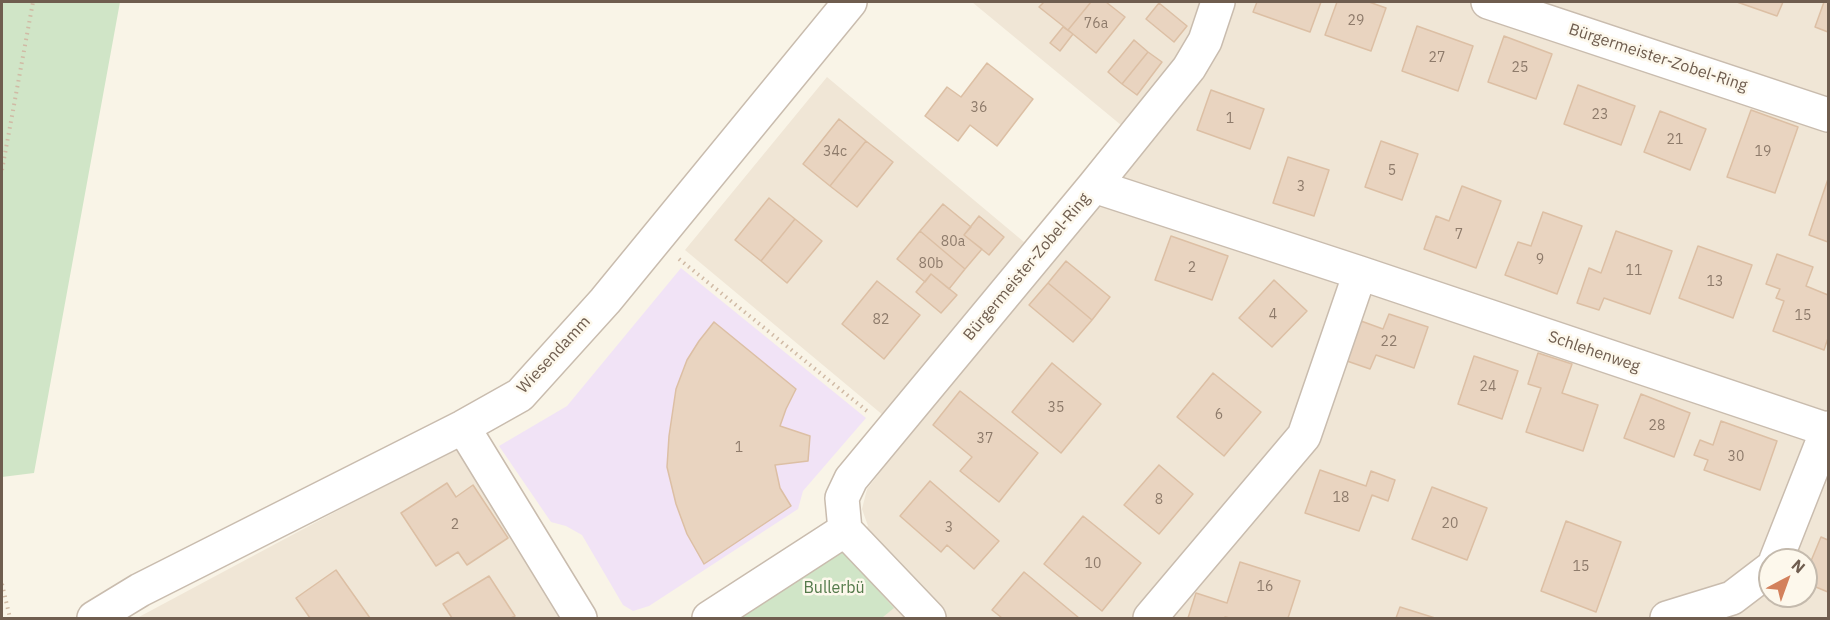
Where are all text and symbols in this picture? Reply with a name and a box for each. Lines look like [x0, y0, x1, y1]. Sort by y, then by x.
house number: 29 [1348, 13, 1364, 29]
house number: 76a [1084, 16, 1108, 32]
street label: Bürgermeister-Zobel-Ring [1566, 20, 1750, 96]
house number: 27 [1429, 50, 1445, 66]
house number: 25 [1512, 60, 1528, 76]
house number: 36 [971, 100, 987, 116]
house number: 23 [1592, 107, 1608, 123]
house number: 1 [1226, 111, 1234, 127]
house number: 21 [1667, 132, 1683, 148]
house number: 34c [823, 144, 847, 160]
house number: 19 [1755, 144, 1771, 160]
house number: 5 [1388, 163, 1396, 179]
house number: 3 [1297, 179, 1305, 195]
street label: Bürgermeister-Zobel-Ring [960, 189, 1094, 345]
house number: 7 [1455, 227, 1463, 243]
house number: 80a [941, 234, 965, 250]
house number: 9 [1536, 252, 1544, 268]
house number: 80b [919, 256, 943, 272]
house number: 2 [1188, 260, 1196, 276]
house number: 11 [1626, 263, 1642, 279]
house number: 13 [1707, 274, 1723, 290]
house number: 4 [1269, 307, 1277, 323]
house number: 15 [1795, 308, 1811, 324]
street label: Wiesendamm [513, 312, 595, 398]
house number: 82 [873, 312, 889, 328]
street label: Schlehenweg [1546, 327, 1642, 377]
house number: 22 [1381, 334, 1397, 350]
house number: 24 [1480, 379, 1496, 395]
house number: 35 [1048, 400, 1064, 416]
house number: 6 [1215, 407, 1223, 423]
house number: 28 [1649, 418, 1665, 434]
house number: 37 [977, 431, 993, 447]
house number: 1 [735, 440, 743, 456]
house number: 30 [1728, 449, 1744, 465]
house number: 18 [1333, 490, 1349, 506]
house number: 8 [1155, 492, 1163, 508]
house number: 20 [1442, 516, 1458, 532]
house number: 2 [451, 517, 459, 533]
house number: 3 [945, 520, 953, 536]
north arrow [1758, 548, 1818, 608]
text: N [1788, 555, 1809, 577]
house number: 10 [1085, 556, 1101, 572]
house number: 15 [1573, 559, 1589, 575]
park label: Bullerbü [803, 578, 865, 598]
house number: 16 [1257, 579, 1273, 595]

